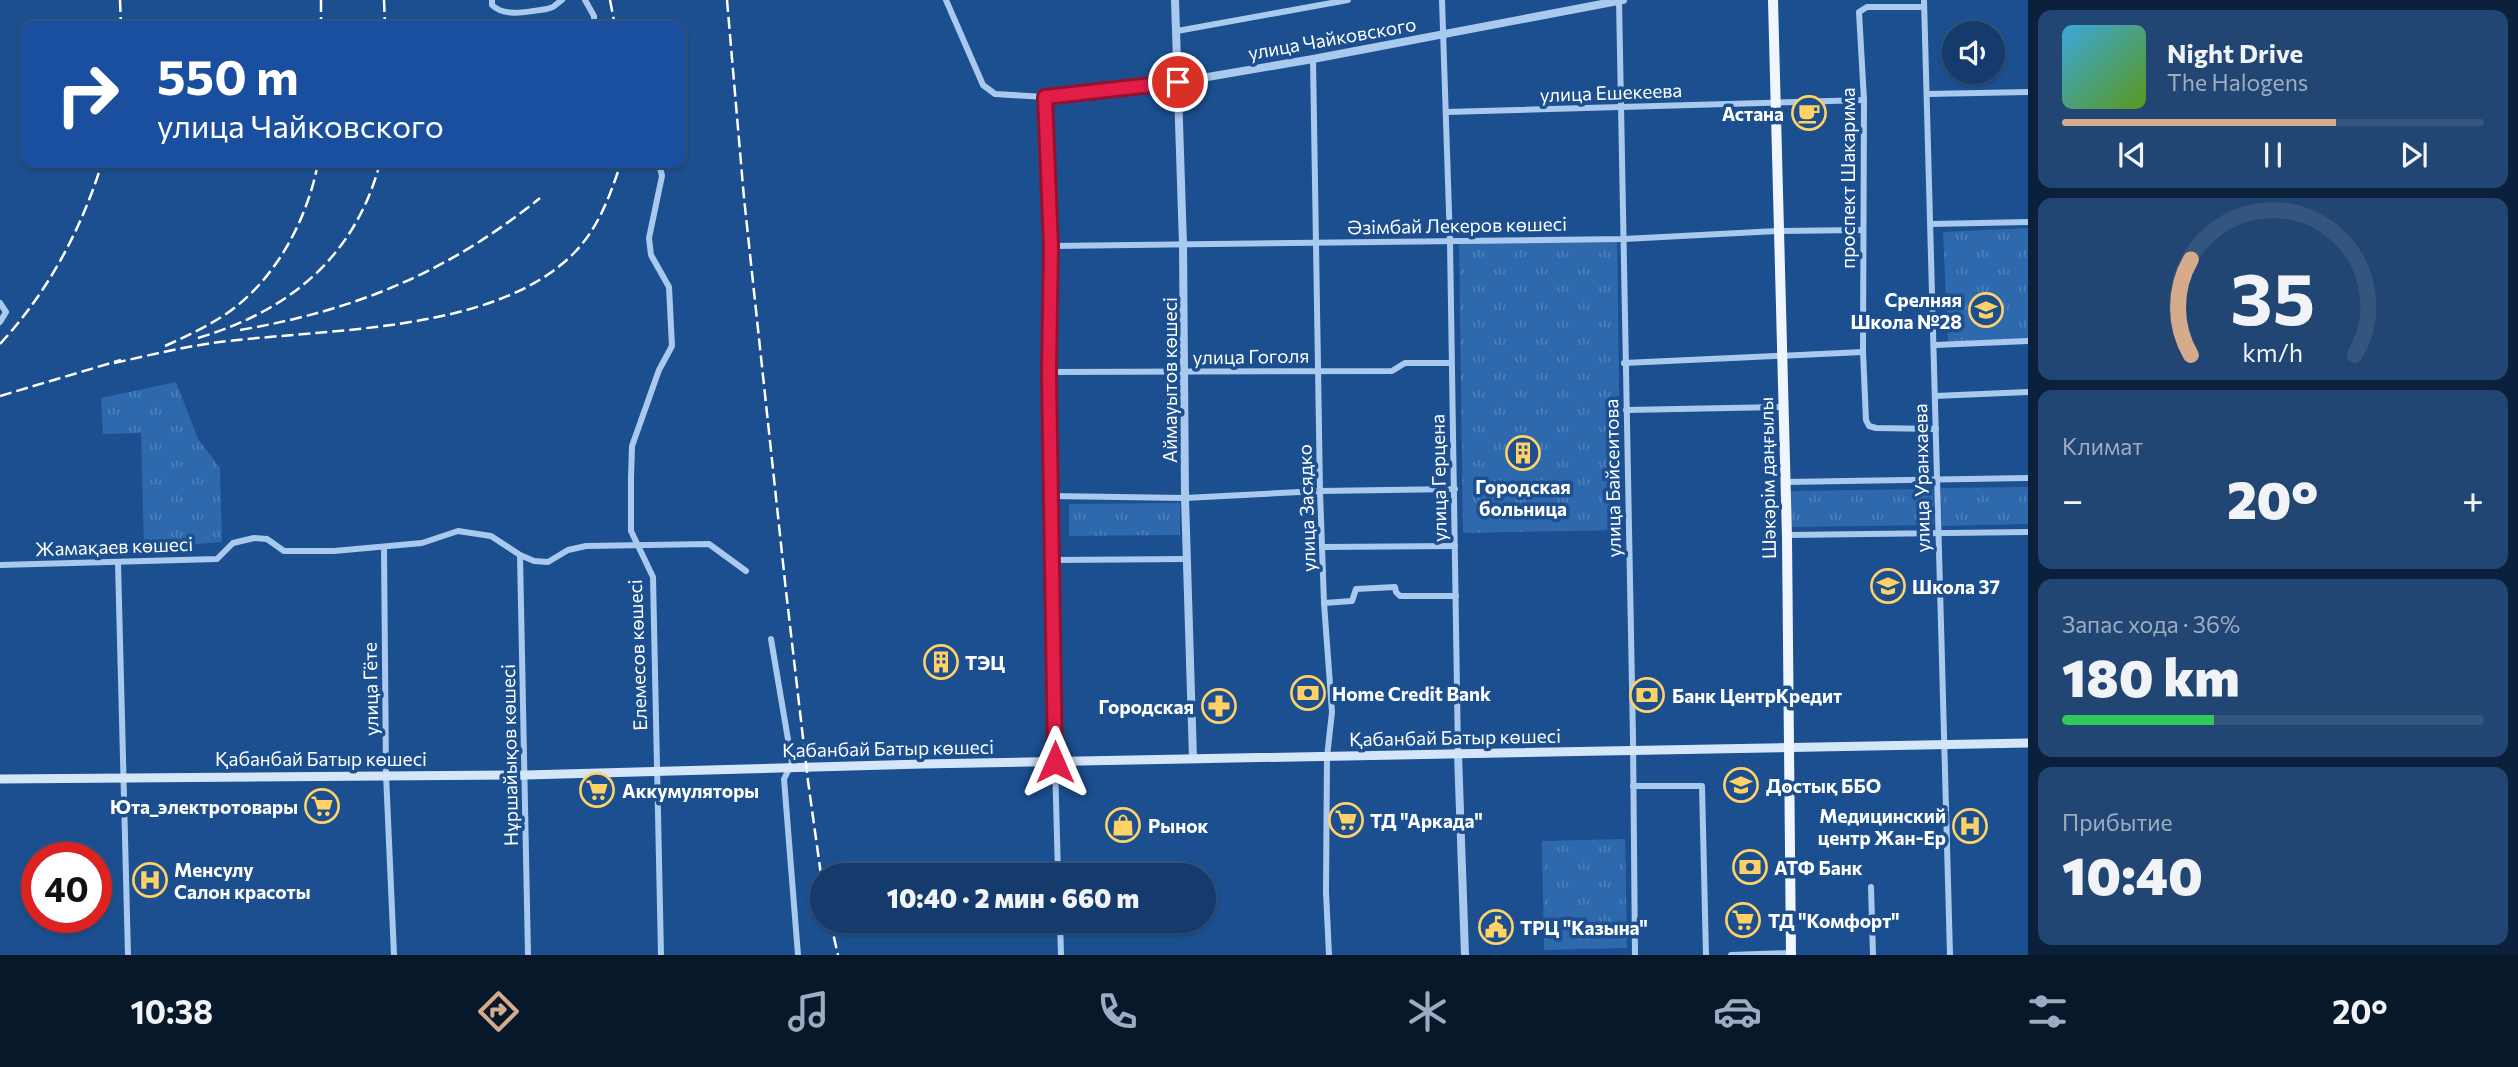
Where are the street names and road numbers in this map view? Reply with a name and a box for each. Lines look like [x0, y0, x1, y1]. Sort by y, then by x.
street label: улица Чайковского [1246, 12, 1418, 64]
street label: улица Ешекеева [1539, 78, 1683, 106]
street label: проспект Шакарима [1836, 87, 1859, 269]
street label: Әзімбай Лекеров көшесі [1347, 212, 1567, 238]
street label: Аймауытов көшесі [1158, 297, 1181, 463]
street label: улица Гоголя [1193, 343, 1309, 369]
street label: Шәкәрім даңғылы [1754, 397, 1780, 559]
street label: улица Байсеитова [1599, 398, 1625, 558]
street label: улица Уранхаева [1908, 403, 1934, 553]
street label: улица Герцена [1425, 414, 1451, 542]
street label: улица Засядко [1292, 444, 1320, 572]
street label: Жамақаев көшесі [34, 532, 194, 560]
street label: Елемесов көшесі [623, 579, 651, 731]
street label: улица Гёте [358, 642, 382, 736]
street label: Нұршайықов көшесі [496, 664, 522, 846]
street label: Қабанбай Батыр көшесі [1349, 724, 1561, 750]
street label: Қабанбай Батыр көшесі [782, 735, 994, 761]
street label: Қабанбай Батыр көшесі [215, 747, 427, 770]

